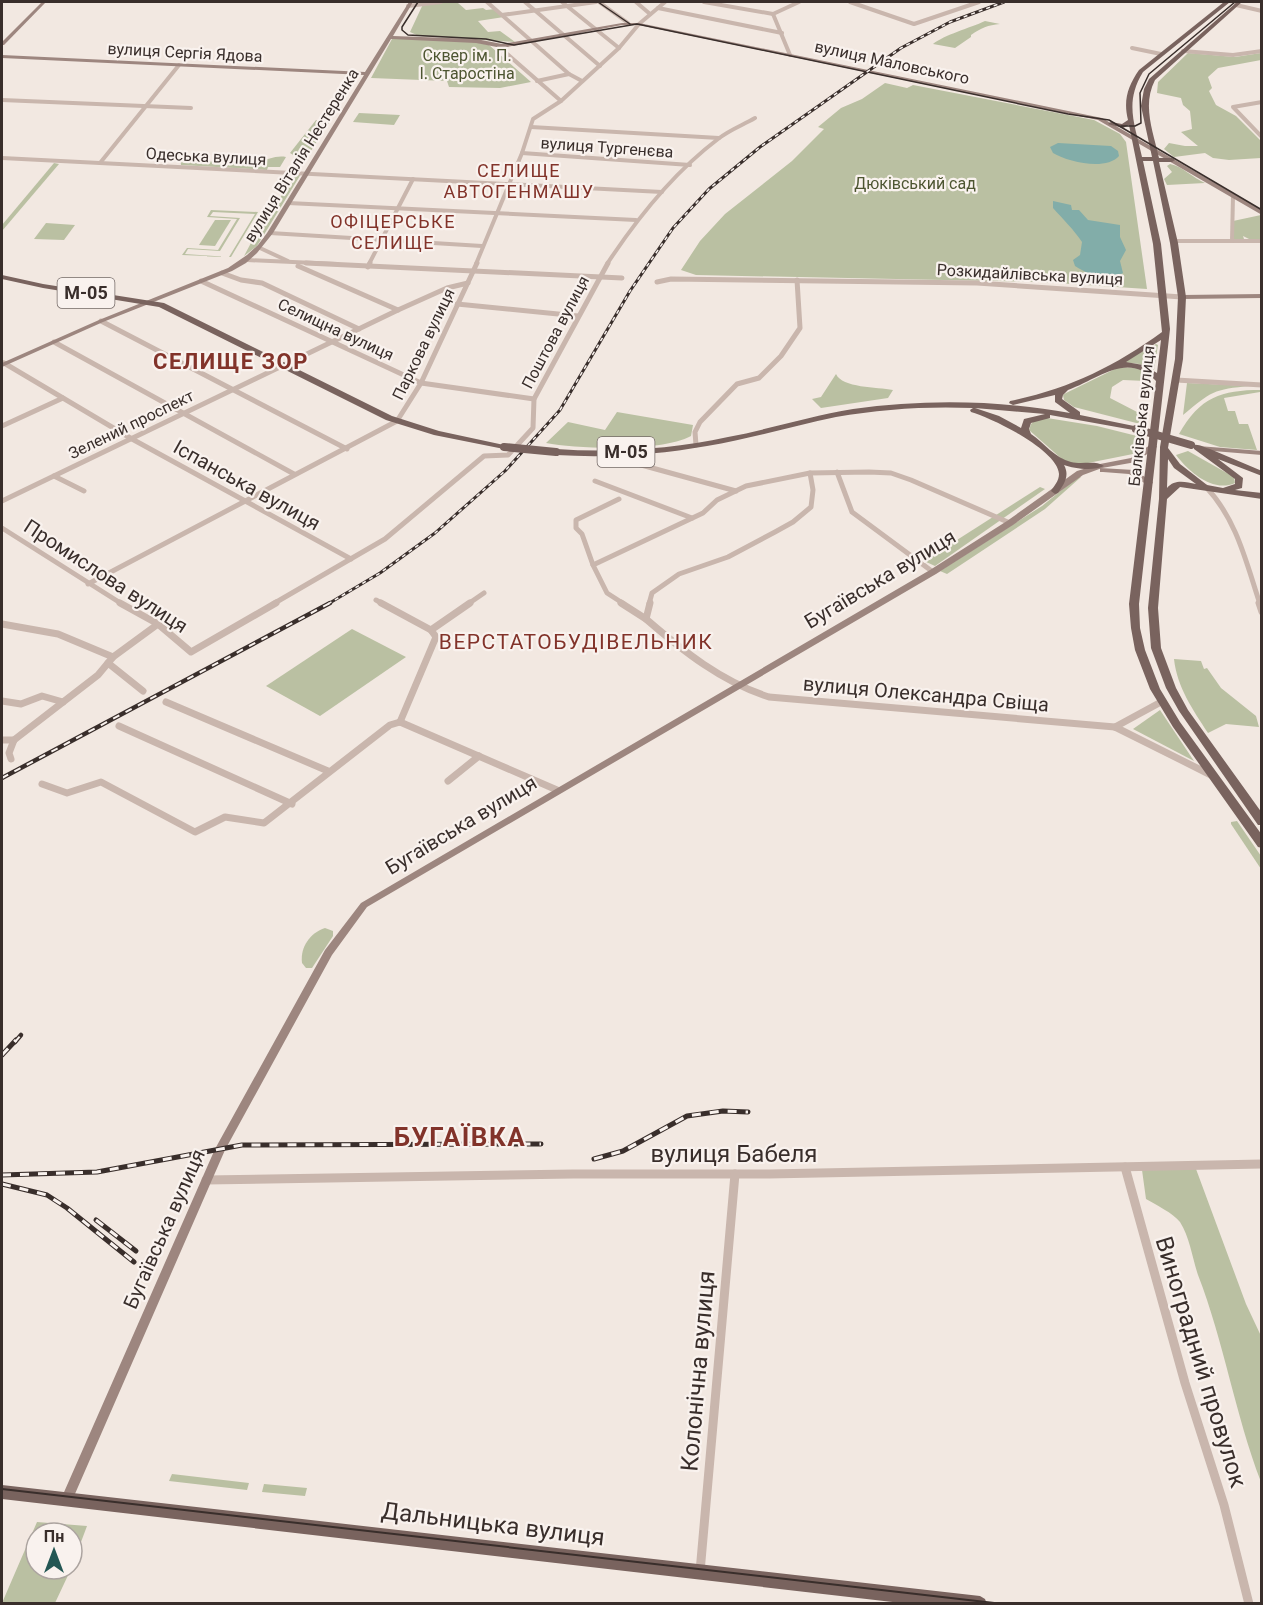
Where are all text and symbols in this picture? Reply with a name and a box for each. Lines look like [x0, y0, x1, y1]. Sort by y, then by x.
street label: вулиця Маловського [813, 37, 971, 88]
street label: вулиця Сергія Ядова [107, 39, 263, 66]
park label: Сквер ім. П. І. Старостіна [419, 46, 515, 83]
street label: вулиця Віталія Нестеренка [240, 65, 363, 246]
street label: вулиця Тургенєва [540, 133, 674, 162]
street label: Одеська вулиця [145, 144, 267, 169]
district label: СЕЛИЩЕ АВТОГЕНМАШУ [443, 160, 595, 202]
park label: Дюківський сад [854, 174, 976, 193]
district label: ОФІЦЕРСЬКЕ СЕЛИЩЕ [330, 211, 456, 253]
street label: Розкидайлівська вулиця [936, 260, 1124, 289]
street label: Поштова вулиця [518, 273, 593, 392]
road number: М-05 [58, 278, 115, 308]
street label: Паркова вулиця [388, 285, 459, 403]
street label: Селищна вулиця [275, 294, 397, 365]
street label: Балківська вулиця [1125, 345, 1158, 487]
district label: СЕЛИЩЕ ЗОР [153, 349, 309, 374]
street label: Зелений проспект [65, 386, 197, 463]
street label: Іспанська вулиця [169, 435, 325, 535]
road number: М-05 [598, 437, 654, 467]
street label: Промислова вулиця [20, 514, 192, 638]
street label: Бугаївська вулиця [800, 524, 960, 634]
district label: ВЕРСТАТОБУДІВЕЛЬНИК [439, 630, 713, 654]
street label: вулиця Олександра Свіща [802, 671, 1050, 717]
street label: Бугаївська вулиця [381, 770, 541, 880]
district label: БУГАЇВКА [394, 1122, 526, 1152]
street label: вулиця Бабеля [651, 1140, 817, 1168]
street label: Бугаївська вулиця [118, 1145, 210, 1313]
street label: Виноградний провулок [1149, 1233, 1253, 1491]
street label: Колонічна вулиця [675, 1269, 721, 1473]
street label: Дальницька вулиця [380, 1496, 606, 1552]
north arrow [24, 1521, 84, 1581]
text: Пн [44, 1527, 64, 1546]

